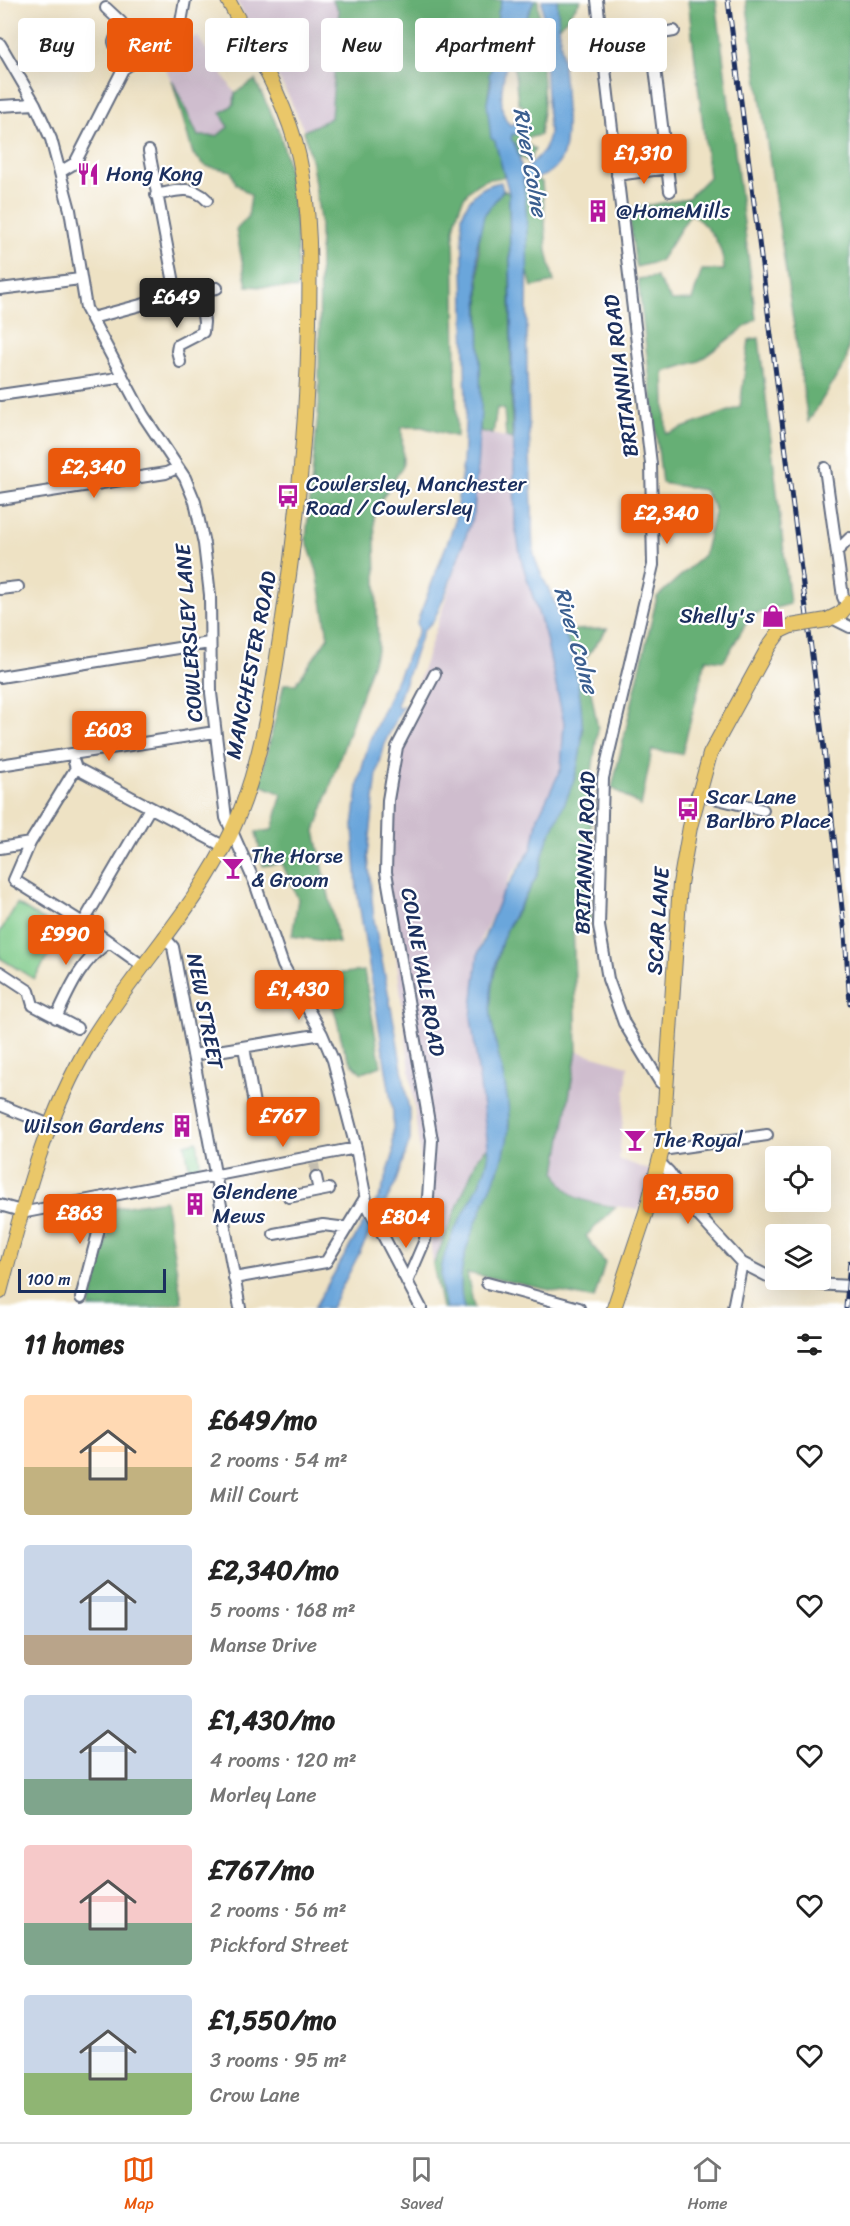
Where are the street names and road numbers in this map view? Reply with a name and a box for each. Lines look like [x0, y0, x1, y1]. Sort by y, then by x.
street label: BRITANNIA ROAD [592, 292, 650, 459]
street label: COWLERSLEY LANE [164, 541, 214, 724]
street label: MANCHESTER ROAD [214, 567, 288, 762]
street label: BRITANNIA ROAD [563, 770, 607, 935]
street label: SCAR LANE [635, 865, 681, 976]
street label: COLNE VALE ROAD [389, 885, 457, 1060]
street label: NEW STREET [175, 950, 235, 1074]

